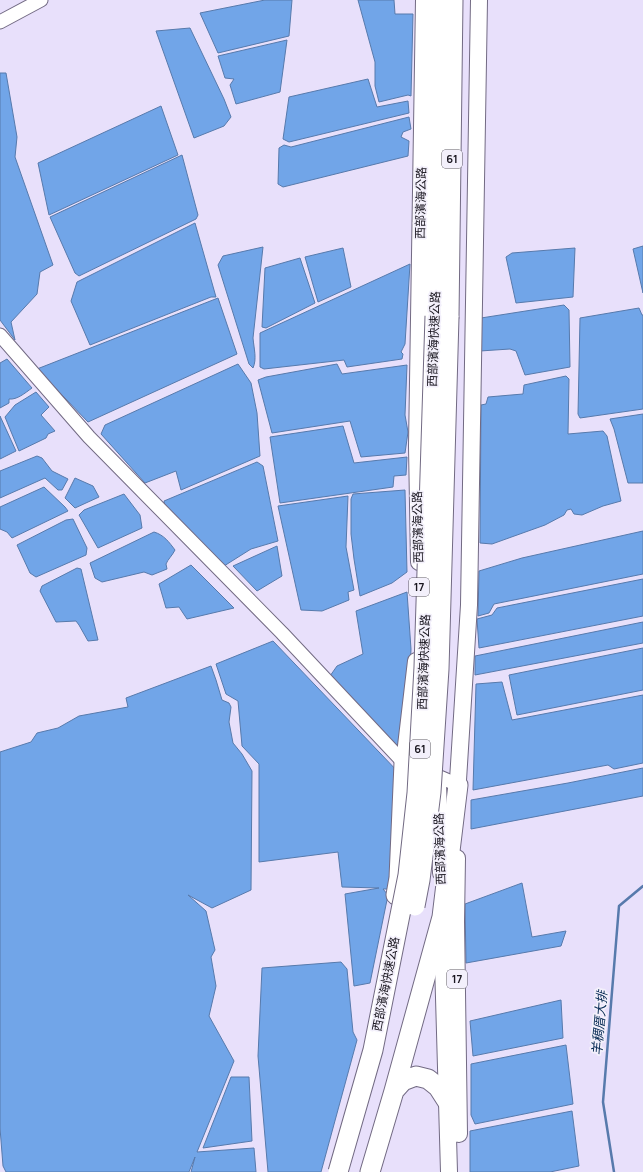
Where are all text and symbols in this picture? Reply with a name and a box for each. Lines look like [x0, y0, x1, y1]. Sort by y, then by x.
road number: 61 [442, 150, 462, 168]
street label: 西部濱海公路 [411, 167, 430, 239]
street label: 西部濱海快速公路 [423, 291, 444, 387]
street label: 西部濱海公路 [408, 491, 427, 563]
road number: 17 [409, 578, 429, 596]
street label: 西部濱海快速公路 [413, 614, 434, 710]
road number: 61 [410, 740, 430, 758]
street label: 西部濱海公路 [430, 813, 449, 885]
street label: 西部濱海快速公路 [368, 935, 403, 1033]
road number: 17 [447, 970, 467, 988]
water label: 羊稠厝大排 [587, 988, 611, 1056]

